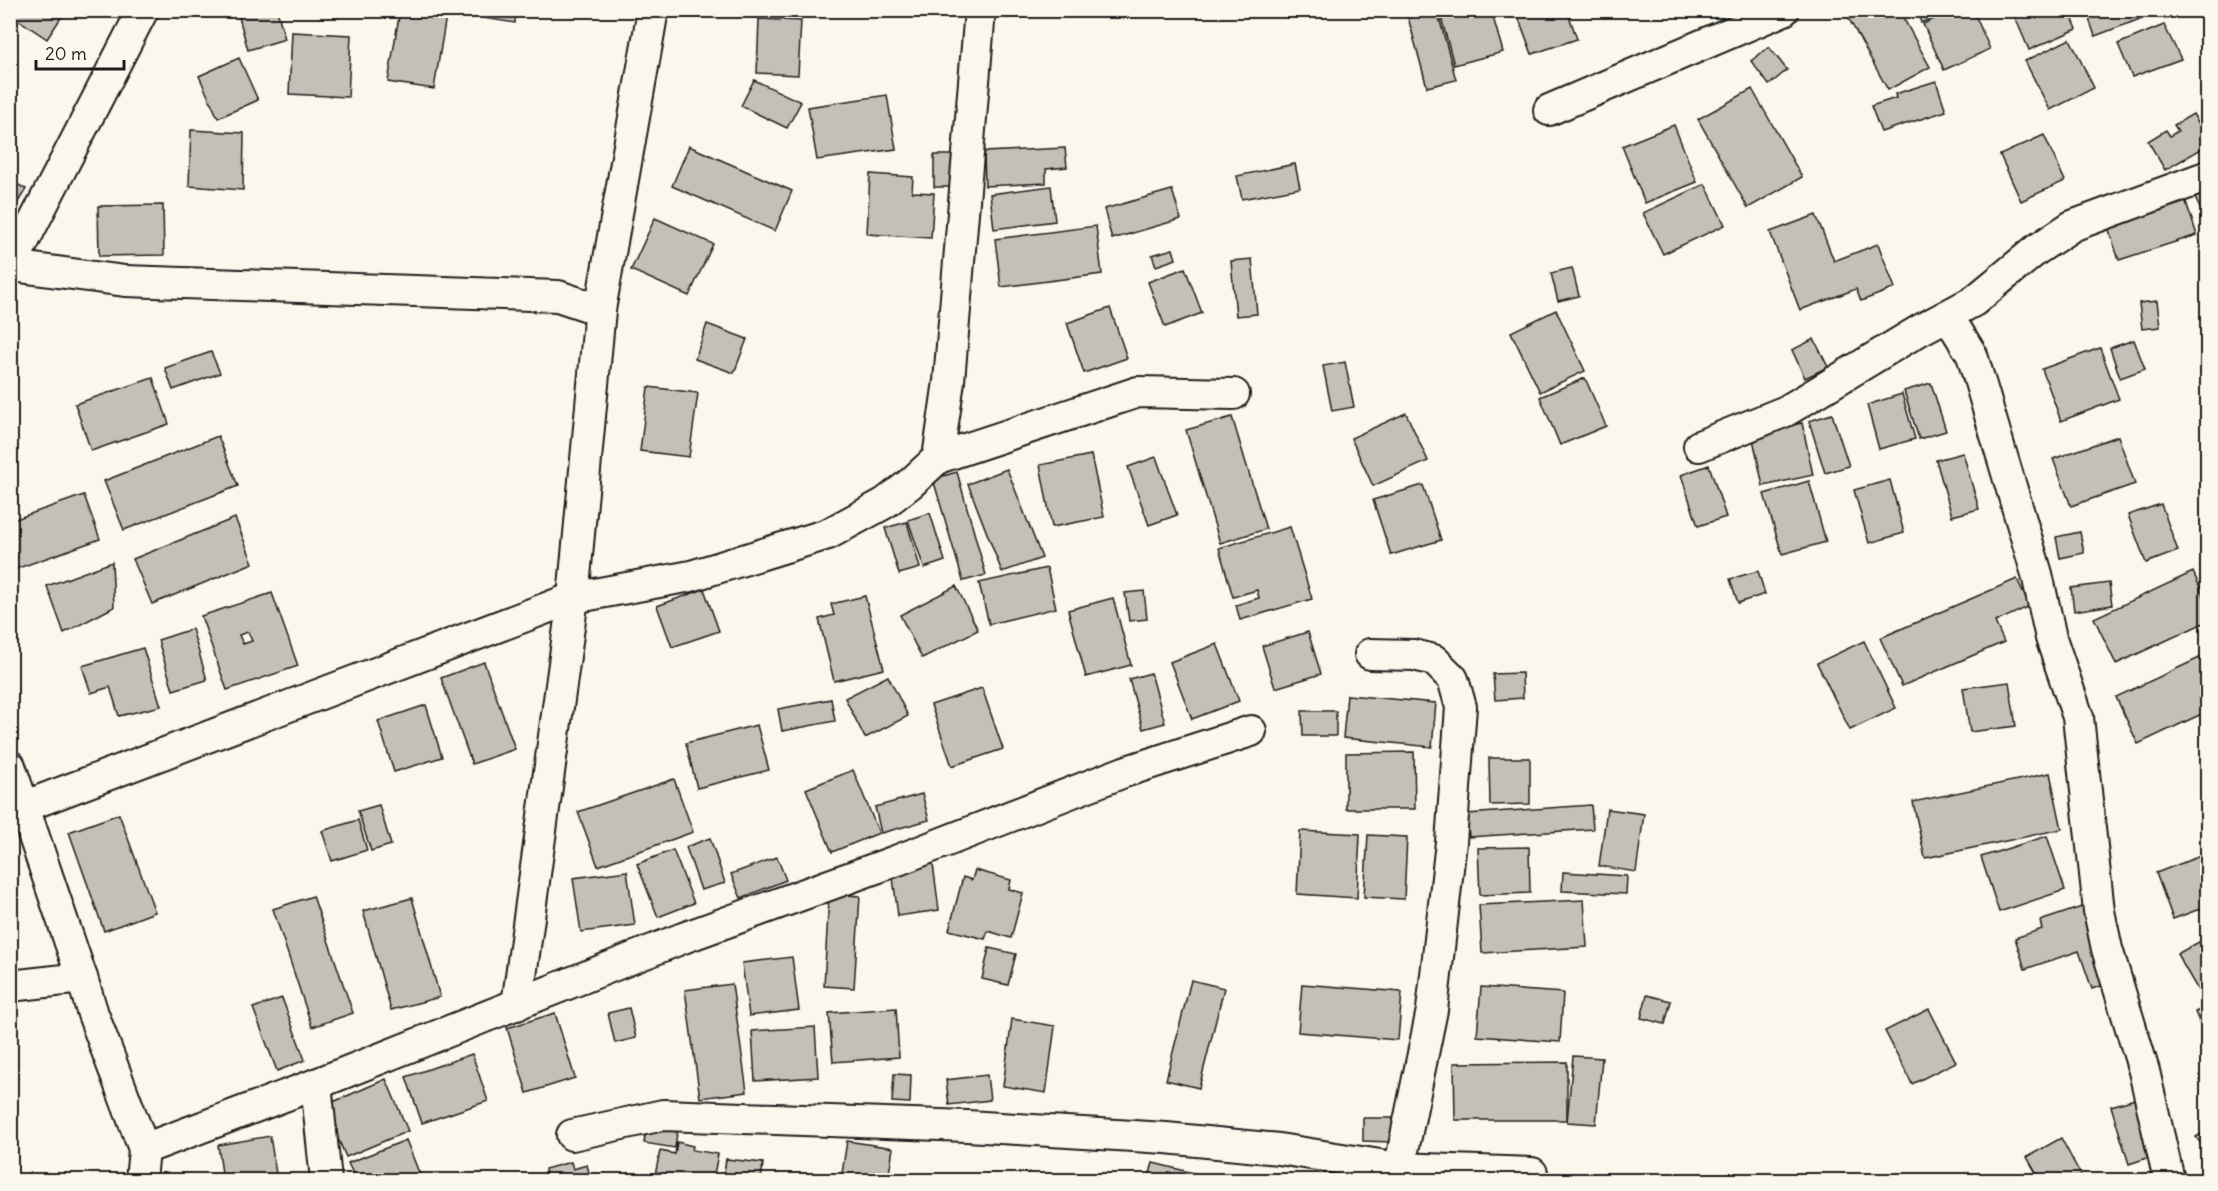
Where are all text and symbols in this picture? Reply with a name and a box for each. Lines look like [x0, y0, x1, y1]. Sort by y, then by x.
scale bar [36, 33, 124, 71]
text: 20 m [45, 42, 87, 65]

